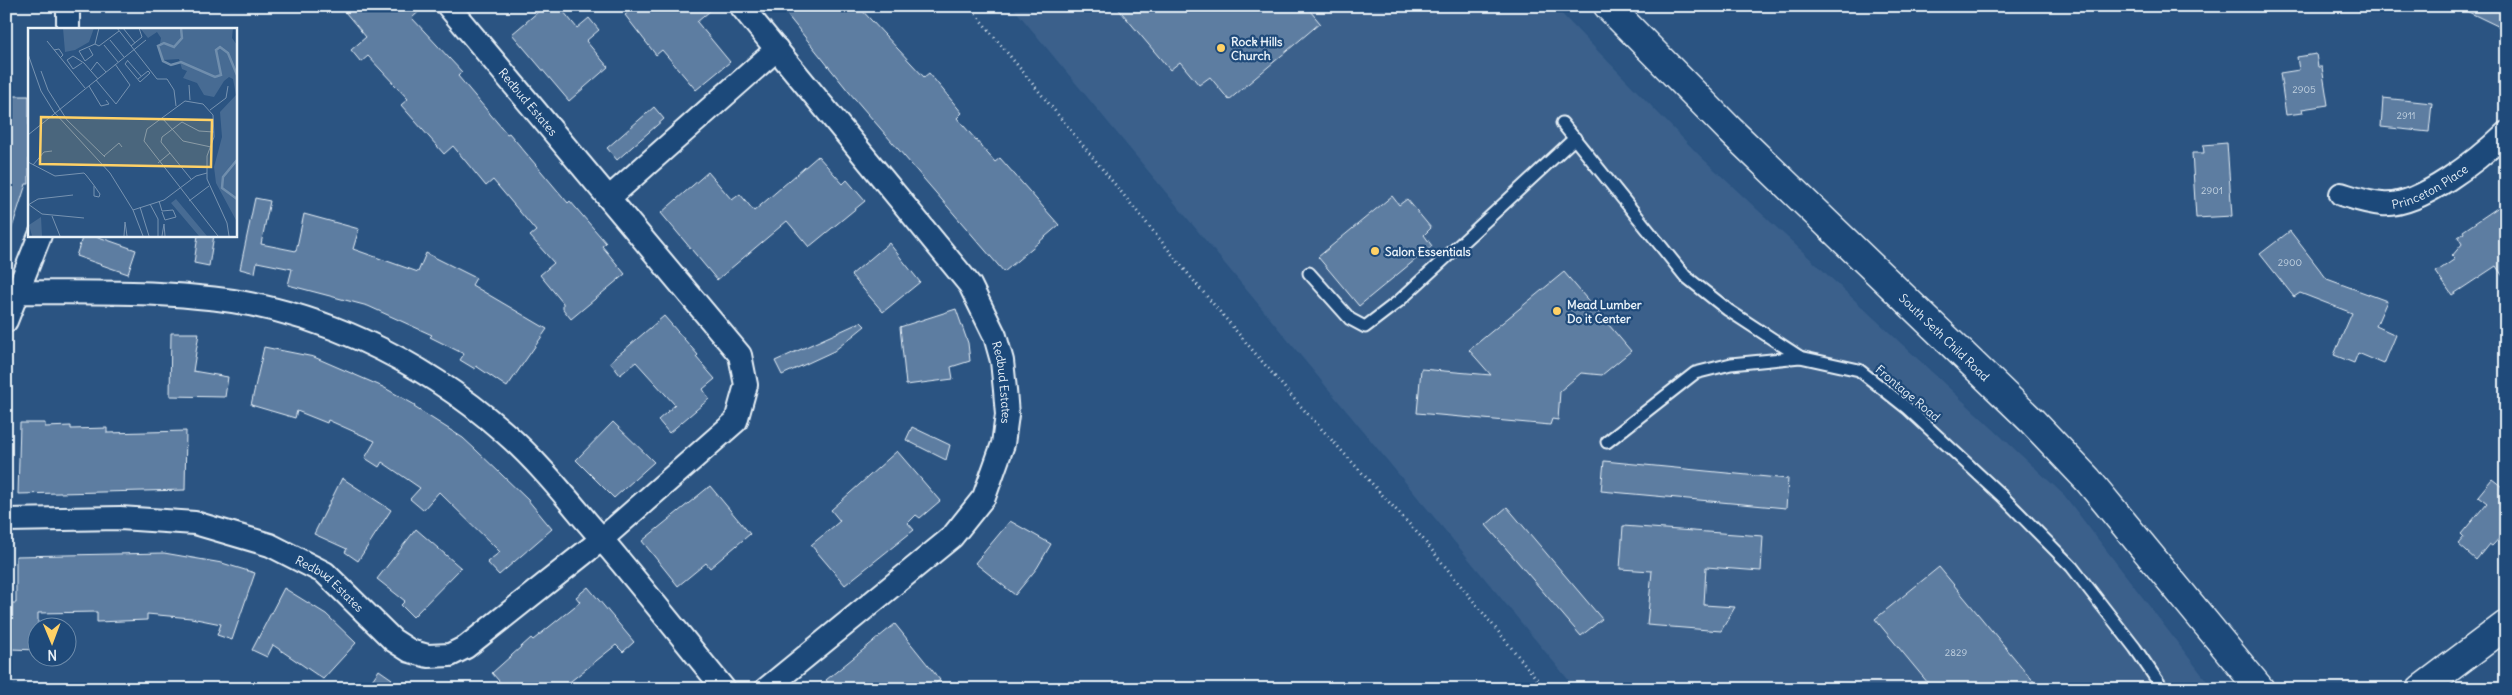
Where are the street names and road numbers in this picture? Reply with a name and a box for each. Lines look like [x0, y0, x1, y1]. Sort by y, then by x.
street label: Redbud Estates [495, 65, 561, 139]
street label: Princeton Place [2390, 161, 2471, 211]
street label: South Seth Child Road [1896, 290, 1993, 384]
street label: Redbud Estates [989, 339, 1015, 425]
street label: Frontage Road [1873, 362, 1943, 424]
street label: Redbud Estates [293, 552, 367, 615]

